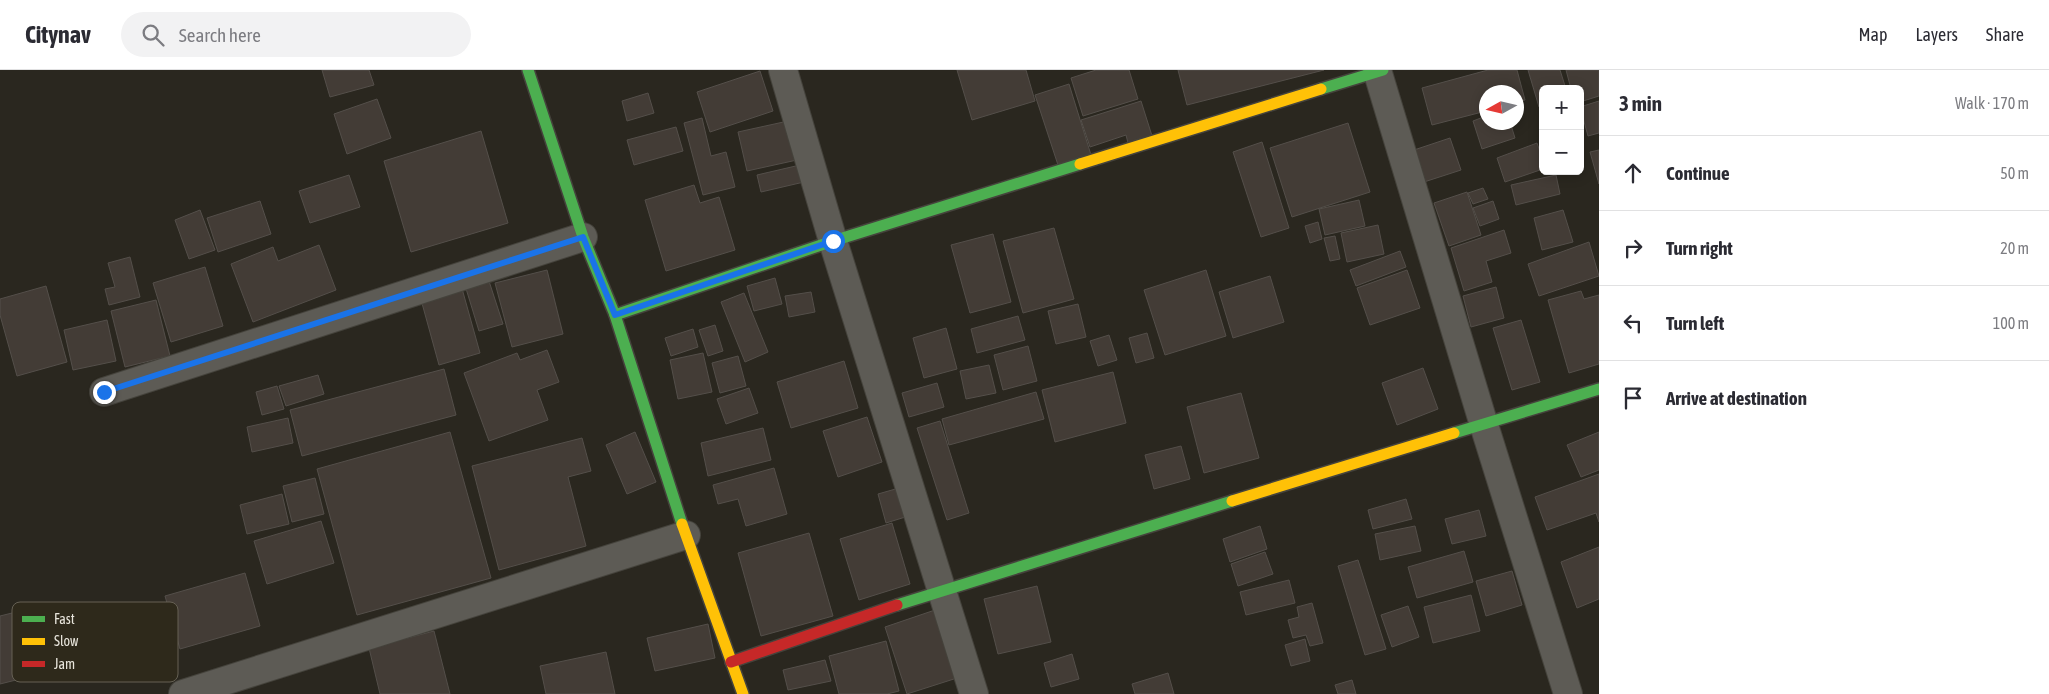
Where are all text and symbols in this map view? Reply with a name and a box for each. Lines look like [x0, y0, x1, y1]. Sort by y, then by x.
search box [121, 12, 471, 57]
text: Citynav [25, 21, 91, 48]
icon: search [139, 21, 167, 49]
text: Search here [179, 24, 261, 46]
text: Map [1858, 24, 1887, 45]
text: Layers [1915, 24, 1958, 45]
text: Share [1986, 24, 2024, 45]
north arrow [1479, 85, 1524, 130]
map controls [1539, 85, 1584, 175]
button: + [1539, 85, 1584, 130]
text: 3 min [1619, 91, 1662, 115]
text: Walk · 170 m [1955, 94, 2029, 112]
button: − [1539, 130, 1584, 175]
icon: ahead [1619, 159, 1647, 187]
text: Continue [1666, 162, 1730, 184]
text: 50 m [2000, 164, 2029, 182]
route start [822, 230, 845, 253]
icon: right [1619, 234, 1647, 262]
text: Turn right [1666, 237, 1733, 259]
text: 20 m [2000, 239, 2029, 257]
icon: left [1619, 309, 1647, 337]
text: Turn left [1666, 312, 1724, 334]
text: 100 m [1993, 314, 2029, 332]
route end [93, 381, 116, 404]
icon: arrive [1619, 384, 1647, 412]
text: Arrive at destination [1666, 387, 1807, 409]
legend [12, 602, 178, 682]
text: Fast [54, 611, 75, 627]
text: Slow [54, 633, 79, 649]
text: Jam [54, 656, 75, 672]

